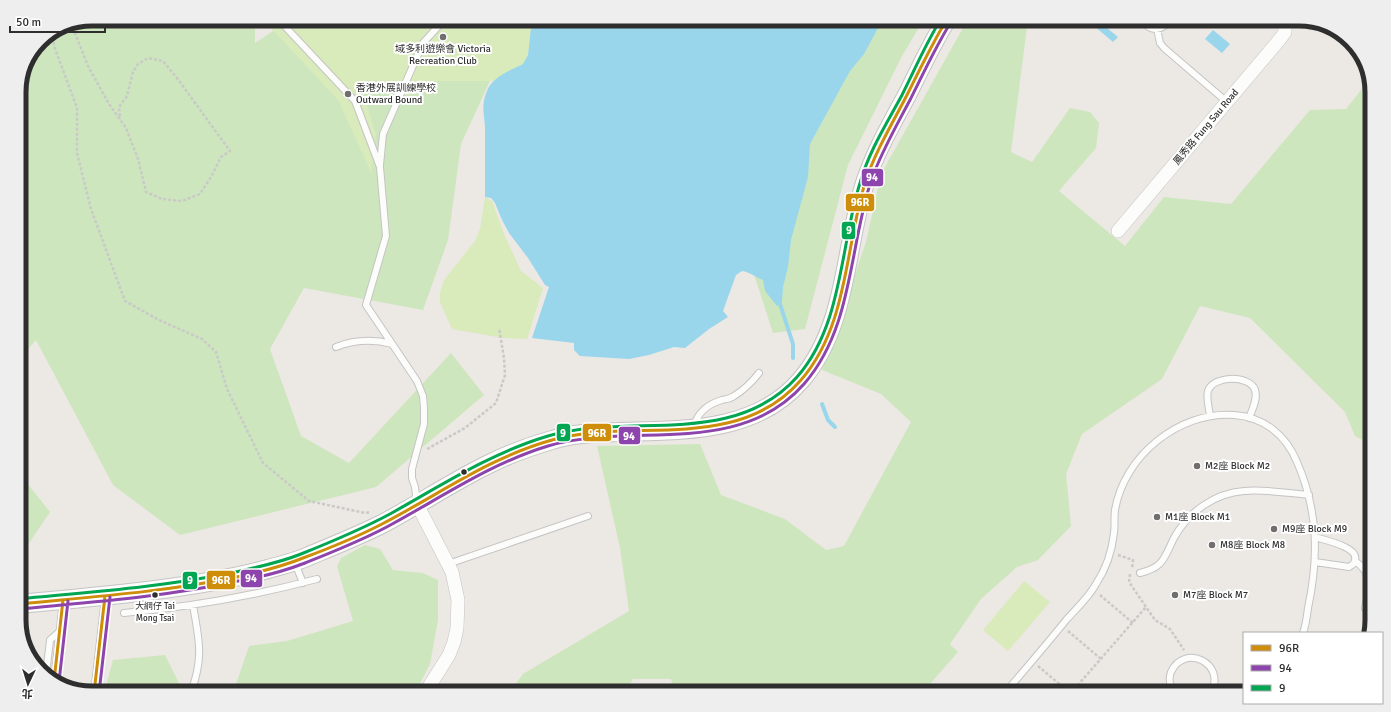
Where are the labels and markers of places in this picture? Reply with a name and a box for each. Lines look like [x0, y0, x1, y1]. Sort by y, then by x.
marker: 域多利遊樂會 Victoria Recreation Club [438, 32, 448, 42]
place label: 域多利遊樂會 Victoria Recreation Club [395, 43, 491, 67]
place label: 香港外展訓練學校 Outward Bound [356, 82, 436, 106]
marker: 香港外展訓練學校 Outward Bound [343, 89, 353, 99]
place label: M2座 Block M2 [1205, 460, 1270, 472]
marker: M2座 Block M2 [1192, 461, 1202, 471]
unlabelled marker [459, 467, 469, 477]
place label: M1座 Block M1 [1165, 511, 1230, 523]
marker: M1座 Block M1 [1152, 512, 1162, 522]
place label: M9座 Block M9 [1282, 523, 1347, 535]
marker: M9座 Block M9 [1269, 524, 1279, 534]
place label: M8座 Block M8 [1220, 539, 1285, 551]
marker: M8座 Block M8 [1207, 540, 1217, 550]
place label: M7座 Block M7 [1183, 589, 1248, 601]
marker: 大網仔 Tai Mong Tsai [150, 590, 160, 600]
marker: M7座 Block M7 [1170, 590, 1180, 600]
place label: 大網仔 Tai Mong Tsai [135, 601, 175, 624]

